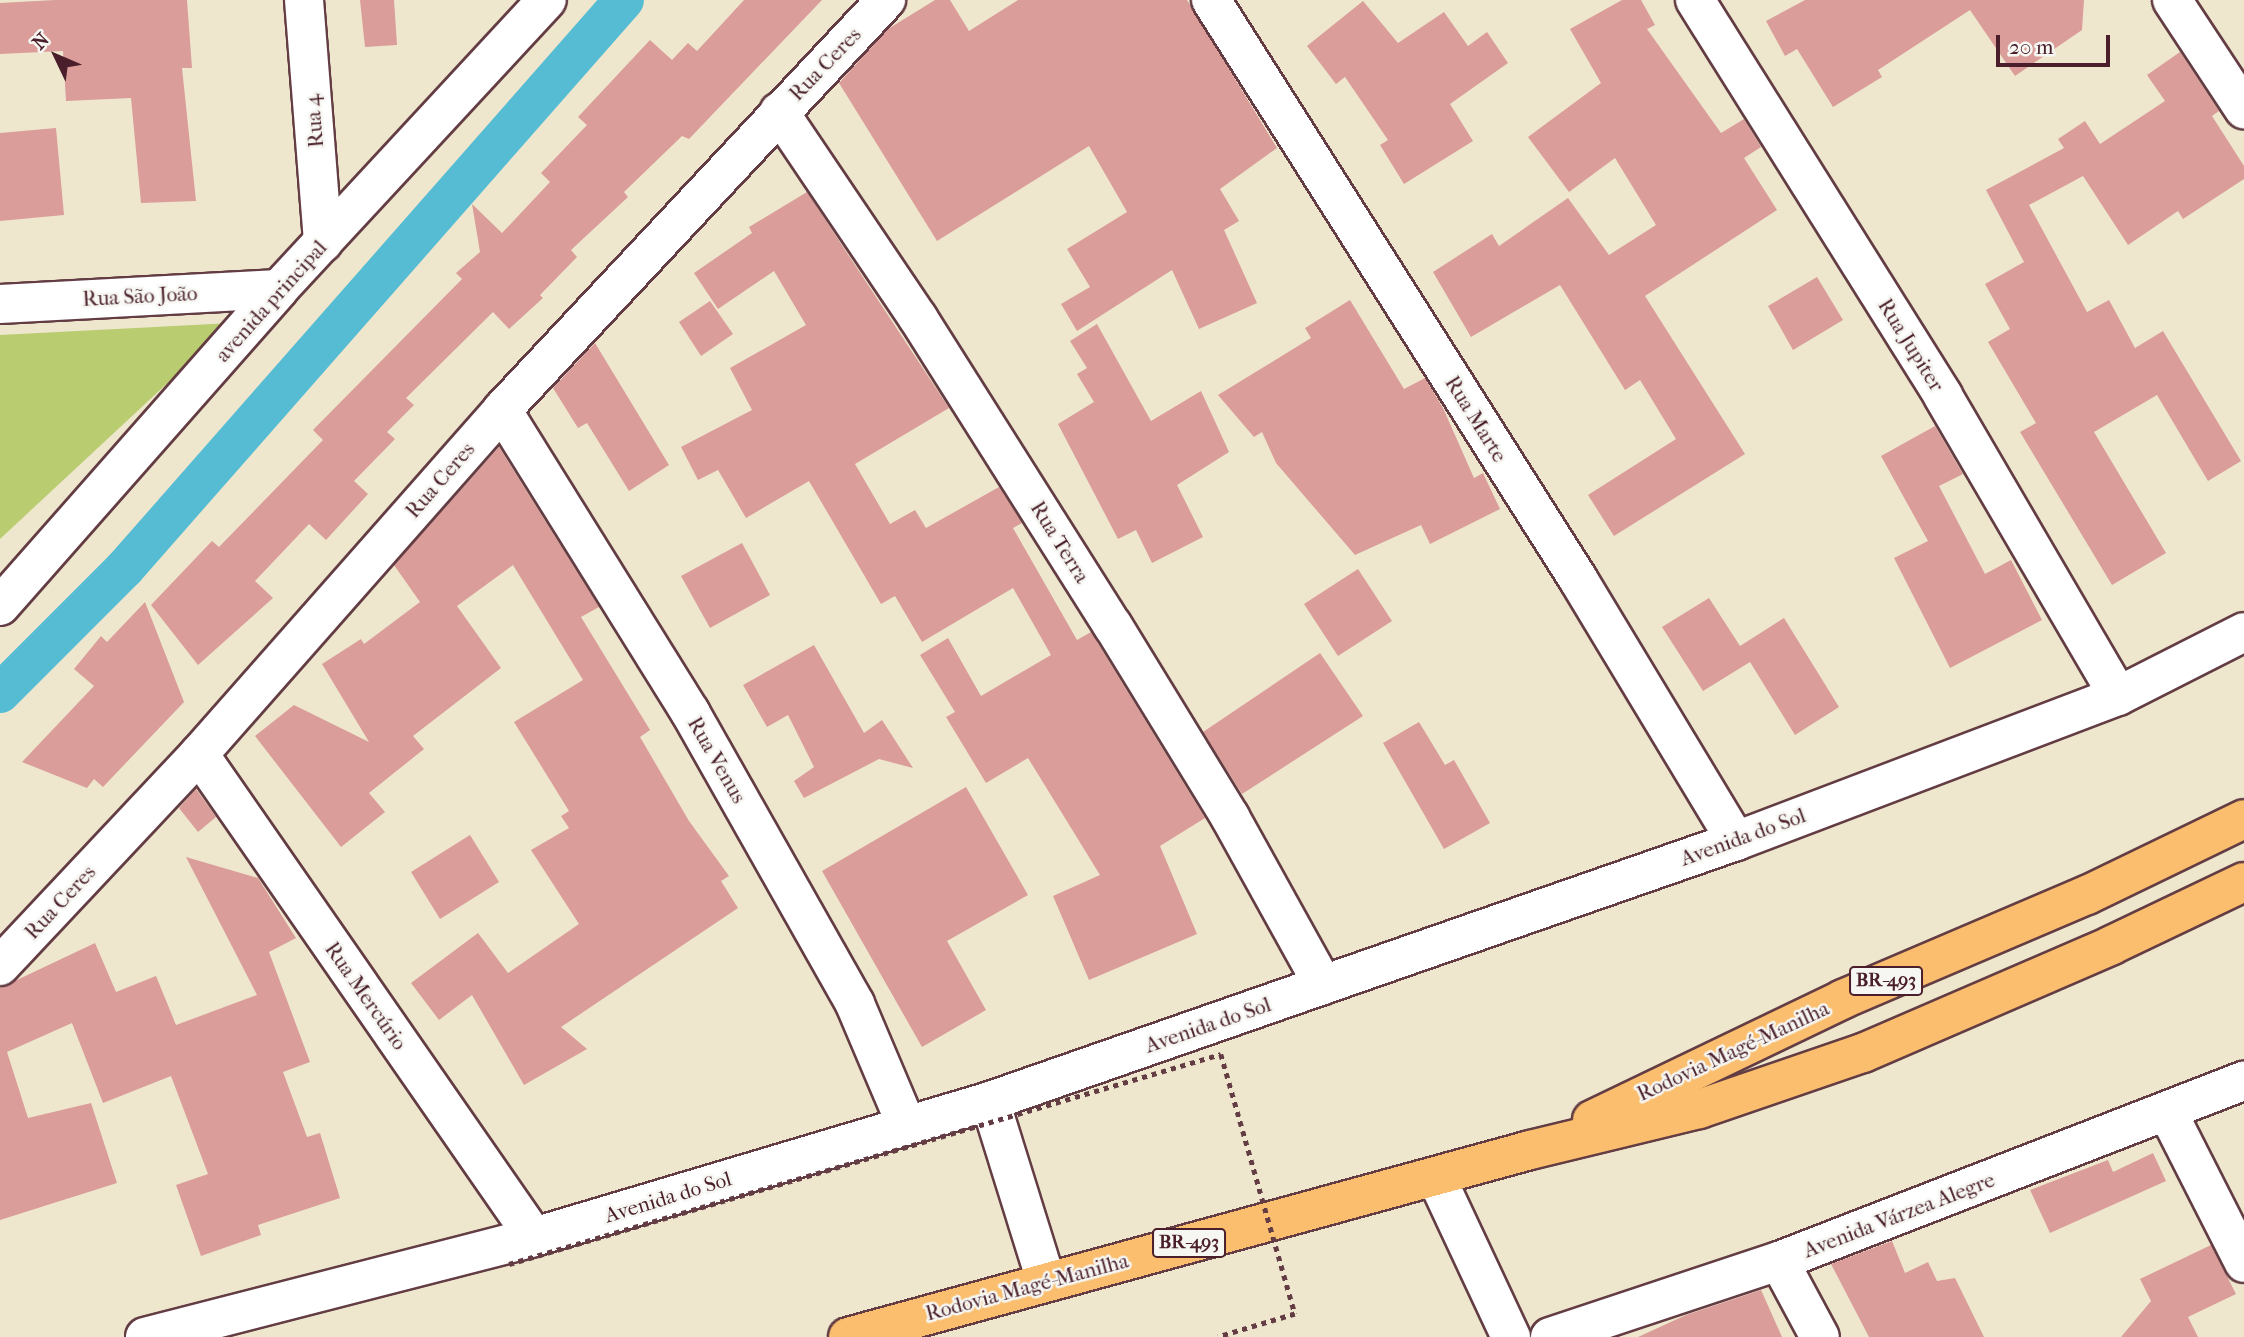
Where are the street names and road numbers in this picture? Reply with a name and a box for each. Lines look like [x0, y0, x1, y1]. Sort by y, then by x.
street label: Rua Ceres [784, 22, 866, 106]
street label: Rua 4 [299, 93, 329, 149]
street label: avenida principal [210, 235, 332, 367]
street label: Rua São João [82, 280, 198, 312]
street label: Rua Jupiter [1873, 294, 1949, 396]
street label: Rua Marte [1440, 371, 1512, 467]
street label: Rua Ceres [400, 437, 480, 523]
street label: Rua Terra [1025, 497, 1095, 587]
street label: Rua Venus [682, 712, 752, 808]
street label: Avenida do Sol [1677, 803, 1809, 871]
street label: Rua Ceres [19, 860, 101, 944]
street label: Rua Mercúrio [320, 937, 412, 1055]
road number: BR-493 [1848, 965, 1924, 996]
street label: Avenida do Sol [1142, 992, 1274, 1058]
street label: Rodovia Magé-Manilha [1633, 995, 1833, 1107]
street label: Avenida do Sol [602, 1166, 734, 1228]
street label: Avenida Várzea Alegre [1800, 1167, 1998, 1263]
road number: BR-493 [1150, 1228, 1228, 1259]
street label: Rodovia Magé-Manilha [923, 1248, 1131, 1326]

